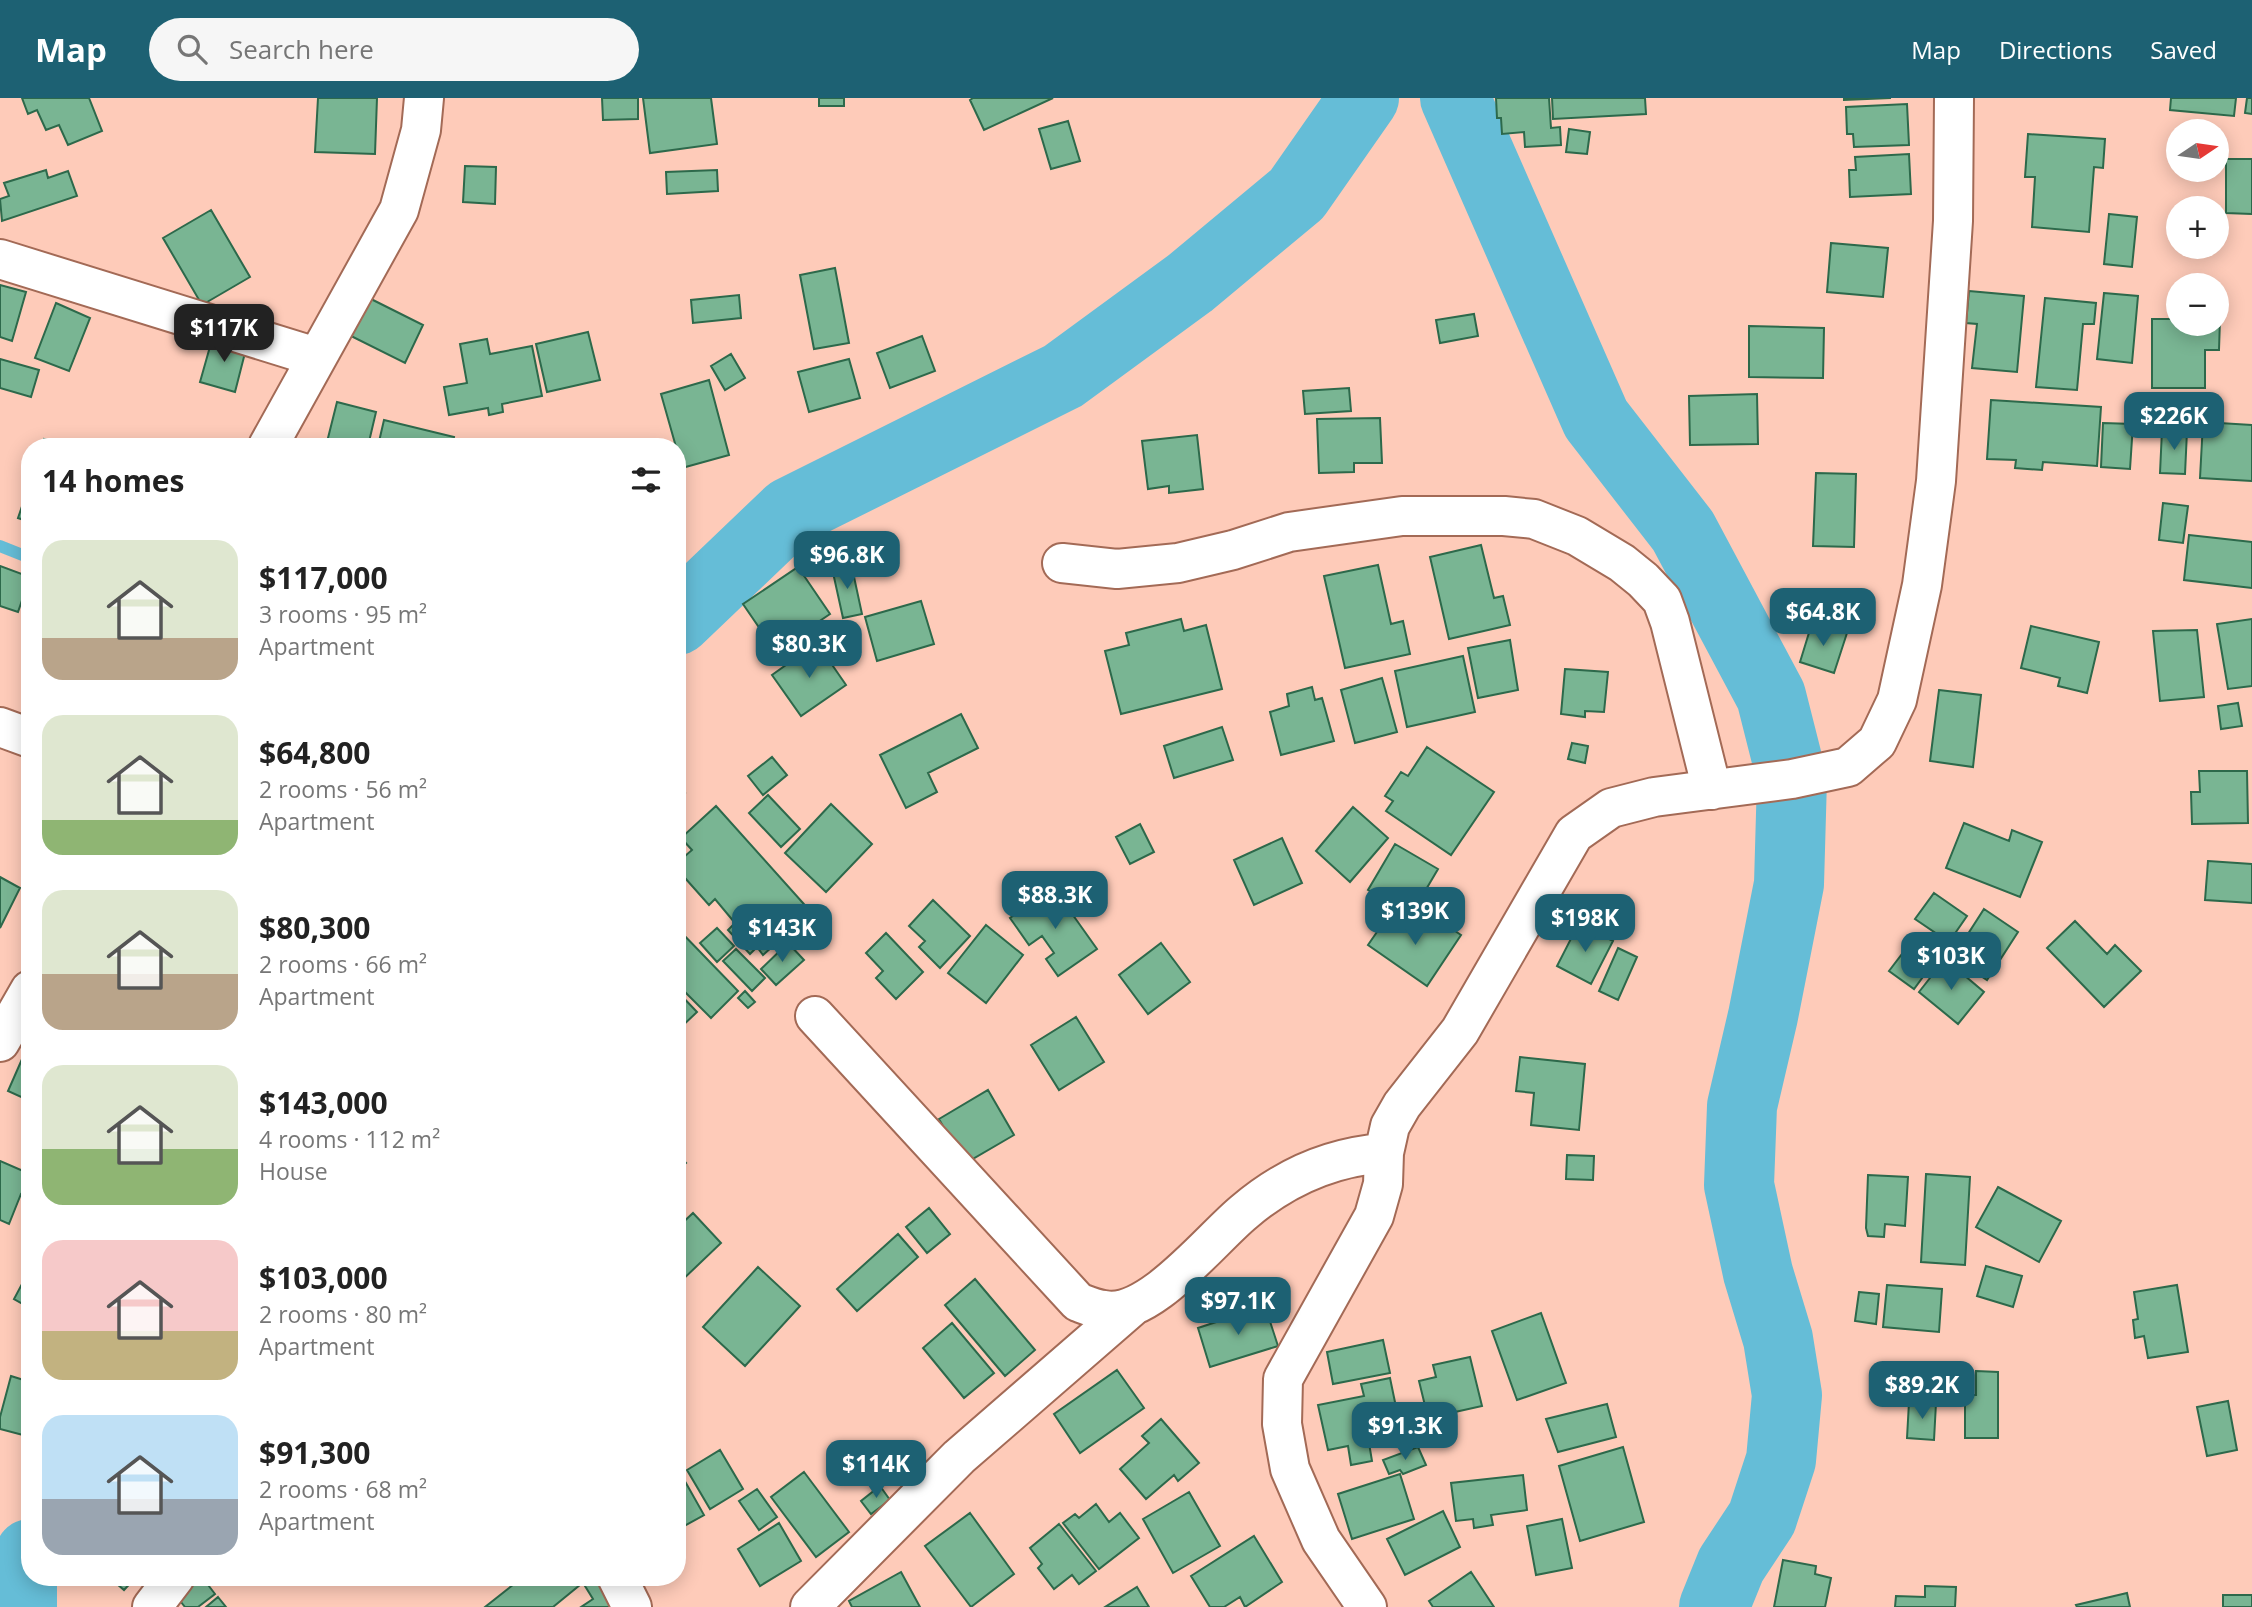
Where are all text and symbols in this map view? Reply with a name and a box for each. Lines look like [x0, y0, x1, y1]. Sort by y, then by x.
search box [149, 18, 639, 81]
text: Map [35, 27, 107, 72]
icon: search [173, 30, 211, 68]
text: Search here [229, 31, 374, 67]
text: Map [1911, 33, 1961, 66]
text: Directions [1999, 33, 2112, 66]
text: Saved [2150, 33, 2217, 66]
north arrow [2166, 119, 2230, 182]
map controls [2166, 119, 2229, 336]
button: + [2166, 196, 2229, 259]
button: − [2166, 273, 2229, 336]
pin: $117K [175, 304, 273, 364]
text: $117K [190, 311, 258, 343]
pin: $226K [2125, 392, 2223, 452]
text: $226K [2140, 399, 2208, 431]
text: 14 homes [42, 460, 185, 501]
icon: filters [627, 461, 665, 499]
pin: $96.8K [790, 532, 904, 591]
text: $96.8K [810, 538, 884, 570]
text: $117,000 [259, 557, 388, 598]
icon: home [98, 568, 182, 652]
pin: $64.8K [1766, 588, 1880, 648]
text: $64.8K [1786, 595, 1860, 627]
text: 3 rooms · 95 m² [259, 598, 427, 630]
pin: $80.3K [752, 620, 866, 680]
text: $80.3K [772, 627, 846, 659]
text: Apartment [259, 630, 375, 662]
text: $64,800 [259, 732, 370, 773]
icon: home [98, 743, 182, 827]
text: 2 rooms · 56 m² [259, 773, 427, 805]
text: Apartment [259, 805, 375, 837]
pin: $88.3K [998, 872, 1112, 931]
text: $88.3K [1018, 878, 1092, 910]
pin: $139K [1366, 888, 1464, 947]
text: $139K [1381, 894, 1449, 926]
pin: $198K [1536, 894, 1634, 954]
text: $198K [1551, 901, 1619, 933]
pin: $143K [733, 904, 831, 964]
text: $80,300 [259, 907, 370, 948]
text: $143K [748, 911, 816, 943]
icon: home [98, 918, 182, 1002]
pin: $103K [1902, 932, 2000, 992]
text: $103K [1917, 939, 1985, 971]
text: 2 rooms · 66 m² [259, 948, 427, 980]
text: Apartment [259, 980, 375, 1012]
text: $143,000 [259, 1082, 388, 1123]
icon: home [98, 1093, 182, 1177]
text: 4 rooms · 112 m² [259, 1123, 440, 1155]
text: House [259, 1155, 328, 1187]
text: $103,000 [259, 1257, 388, 1298]
icon: home [98, 1268, 182, 1352]
pin: $97.1K [1181, 1278, 1295, 1337]
text: $97.1K [1201, 1284, 1275, 1316]
text: 2 rooms · 80 m² [259, 1298, 427, 1330]
text: Apartment [259, 1330, 375, 1362]
pin: $89.2K [1865, 1362, 1979, 1421]
text: $89.2K [1885, 1368, 1959, 1400]
pin: $91.3K [1348, 1402, 1462, 1462]
text: $91.3K [1368, 1409, 1442, 1441]
text: $91,300 [259, 1432, 370, 1473]
pin: $114K [827, 1440, 925, 1500]
icon: home [98, 1443, 182, 1527]
text: $114K [842, 1447, 910, 1479]
text: 2 rooms · 68 m² [259, 1473, 427, 1505]
text: Apartment [259, 1505, 375, 1537]

